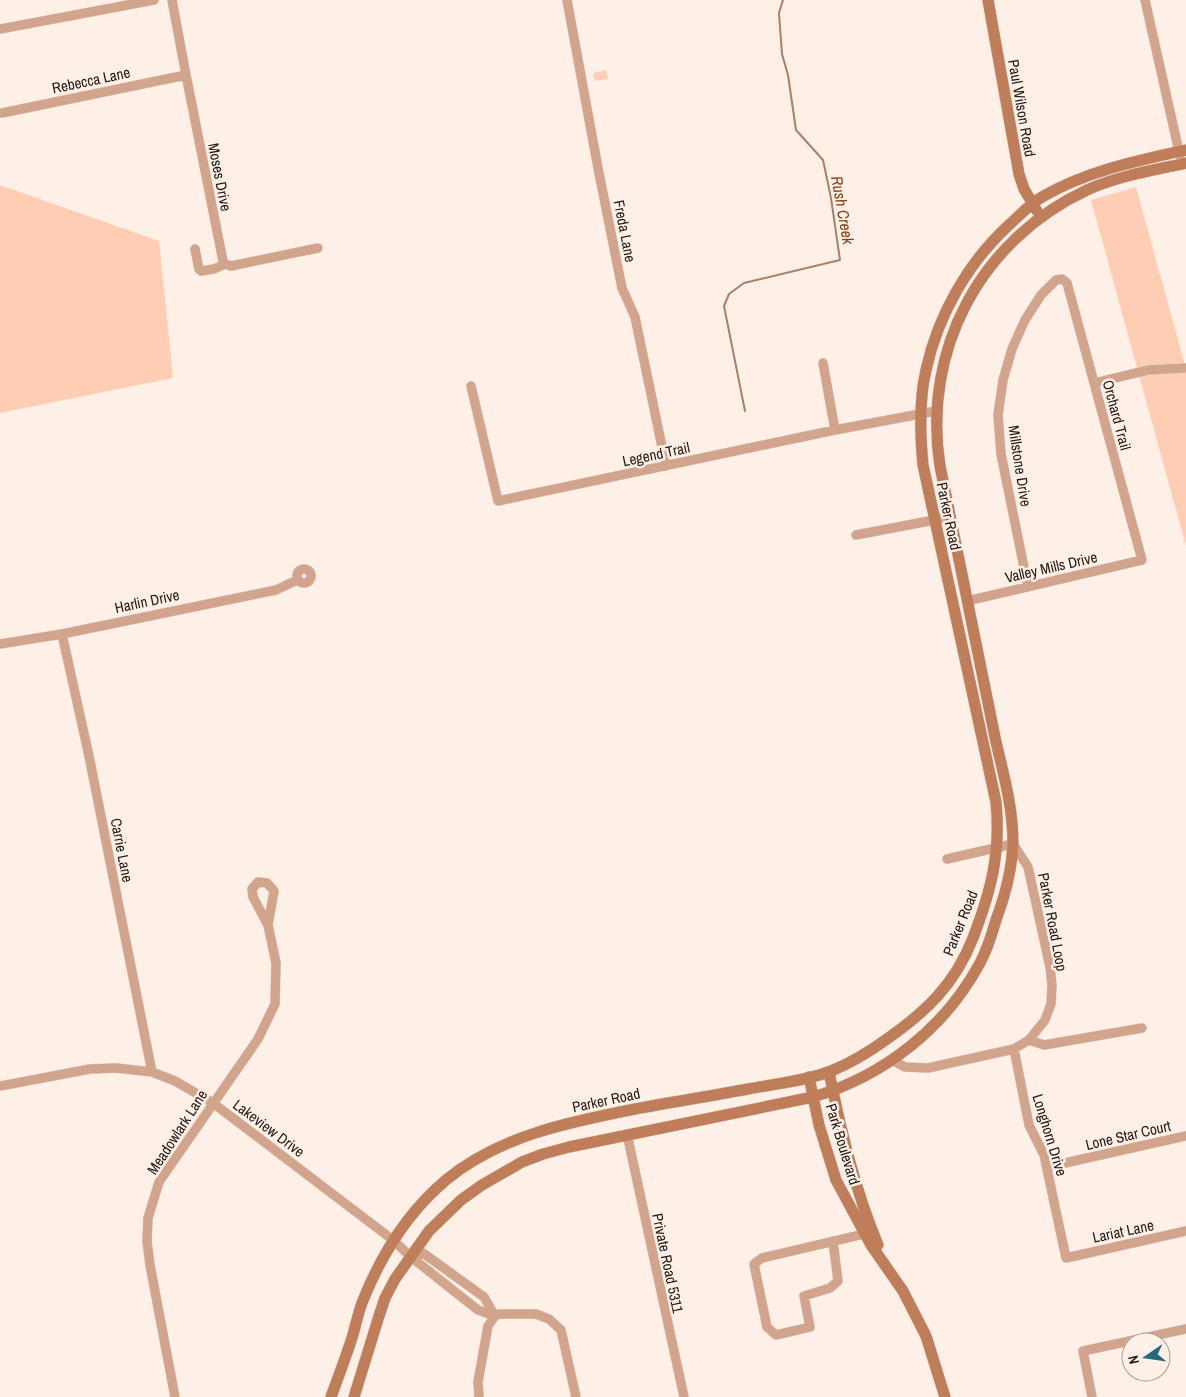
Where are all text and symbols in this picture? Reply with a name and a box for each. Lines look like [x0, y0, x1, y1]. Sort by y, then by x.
street label: Paul Wilson Road [1003, 58, 1041, 158]
street label: Rebecca Lane [50, 61, 132, 99]
street label: Moses Drive [203, 141, 237, 213]
water label: Rush Creek [826, 174, 860, 246]
street label: Freda Lane [609, 198, 641, 264]
street label: Orchard Trail [1098, 378, 1136, 452]
street label: Millstone Drive [1003, 424, 1037, 508]
street label: Legend Trail [620, 437, 692, 471]
street label: Parker Road [932, 480, 966, 552]
street label: Valley Mills Drive [1003, 546, 1099, 588]
street label: Harlin Drive [113, 584, 181, 618]
street label: Carrie Lane [105, 816, 139, 884]
street label: Parker Road Loop [1033, 871, 1073, 973]
street label: Parker Road [937, 887, 983, 959]
street label: Parker Road [570, 1083, 642, 1117]
street label: Meadowlark Lane [142, 1085, 212, 1178]
street label: Longhorn Drive [1028, 1091, 1072, 1179]
street label: Lakeview Drive [229, 1094, 309, 1162]
street label: Park Boulevard [821, 1101, 865, 1187]
street label: Lone Star Court [1083, 1115, 1173, 1155]
street label: Private Road 5311 [647, 1211, 689, 1315]
street label: Lariat Lane [1090, 1214, 1156, 1248]
north arrow [1121, 1332, 1171, 1382]
text: N [1124, 1354, 1143, 1366]

